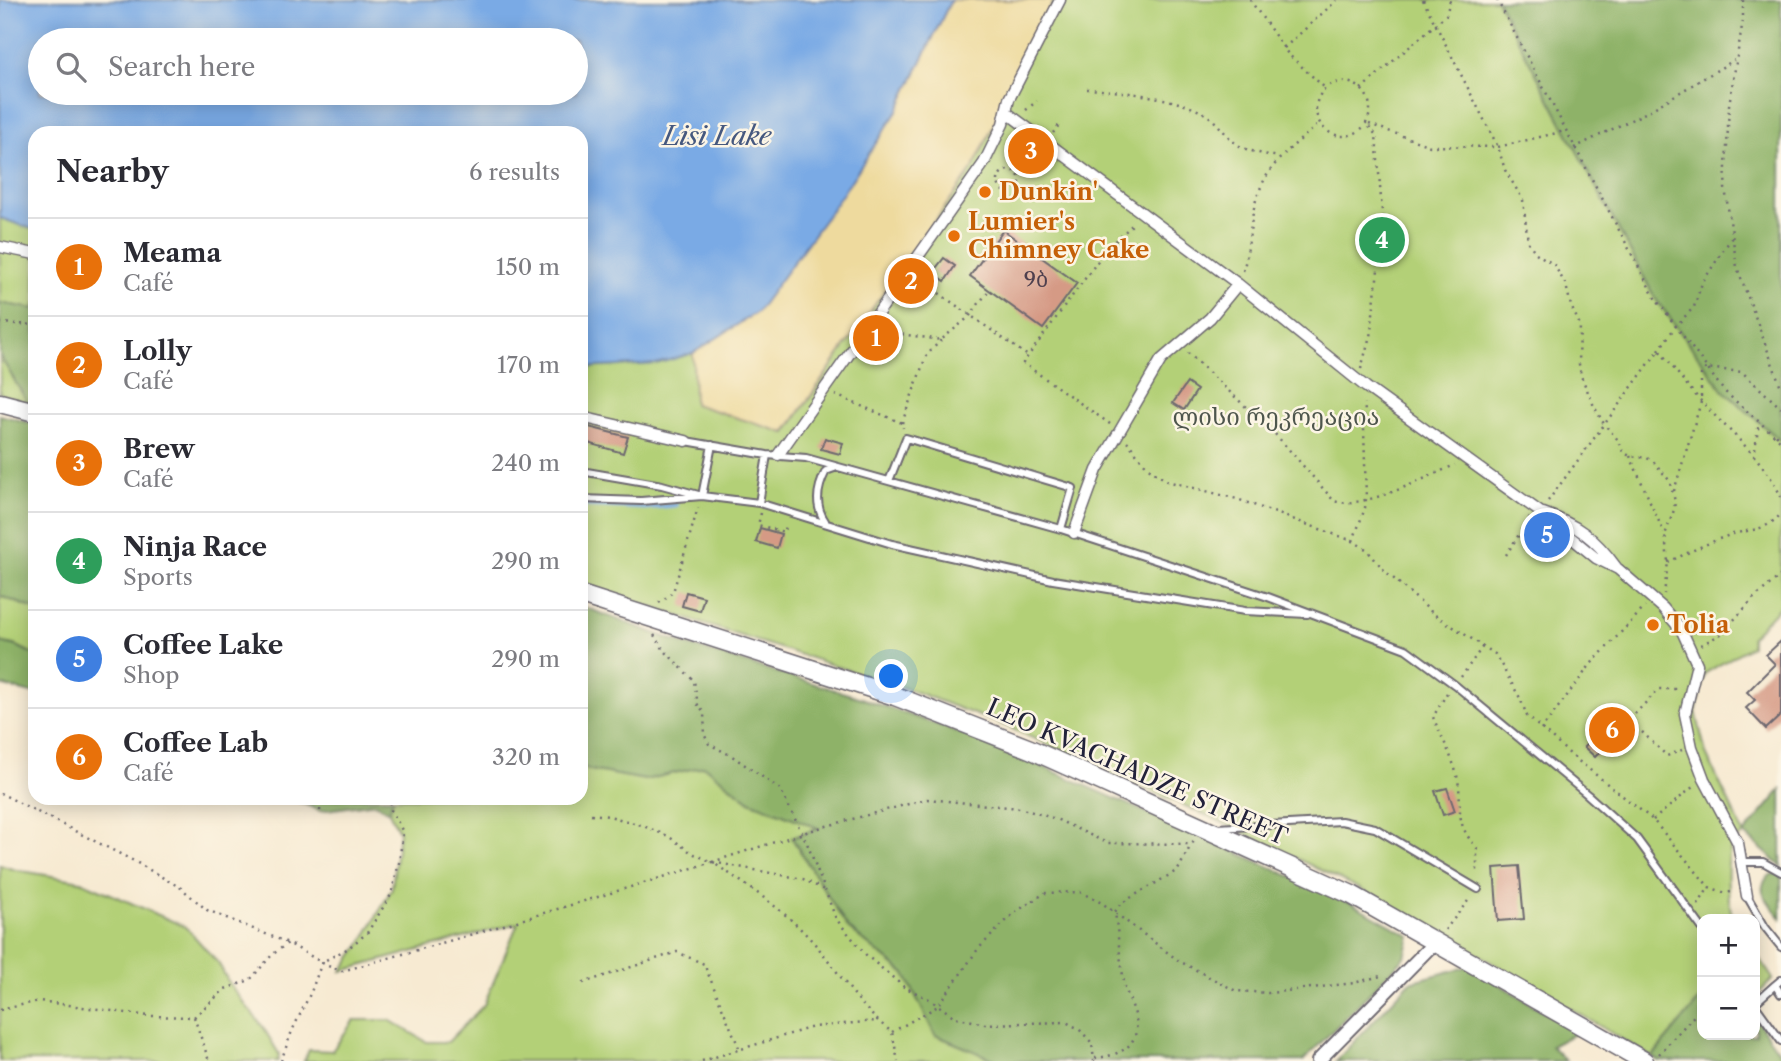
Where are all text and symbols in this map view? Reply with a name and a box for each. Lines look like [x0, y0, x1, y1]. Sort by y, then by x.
search box [28, 28, 588, 105]
icon: search [52, 48, 90, 86]
text: Search here [108, 51, 255, 83]
water label: Lisi Lake [661, 120, 773, 152]
pin: 3 [1008, 125, 1054, 177]
text: Nearby [56, 153, 169, 190]
text: 6 results [469, 158, 560, 186]
place label: Dunkin' [999, 177, 1098, 206]
marker: Dunkin' [977, 184, 993, 200]
place label: Lumier's Chimney Cake [968, 207, 1149, 264]
pin: 4 [1359, 214, 1405, 266]
marker: Lumier's Chimney Cake [946, 228, 962, 244]
text: Meama [123, 237, 222, 269]
text: 1 [74, 253, 84, 281]
text: 150 m [496, 253, 560, 281]
pin: 2 [888, 255, 934, 307]
house number: 9ბ [1024, 267, 1048, 292]
text: Café [123, 269, 174, 297]
pin: 1 [853, 312, 899, 364]
text: Lolly [123, 335, 192, 367]
text: 2 [72, 351, 86, 379]
text: 170 m [497, 351, 560, 379]
text: Café [123, 367, 174, 395]
park label: ლისი რეკრეაცია [1173, 402, 1379, 431]
text: Brew [123, 433, 195, 465]
text: 3 [73, 449, 86, 477]
text: 240 m [491, 449, 560, 477]
text: Café [123, 465, 174, 493]
pin: 5 [1524, 509, 1570, 561]
text: Ninja Race [123, 531, 267, 563]
text: 4 [72, 547, 86, 575]
text: 290 m [491, 547, 560, 575]
text: Sports [123, 563, 193, 591]
place label: Tolia [1667, 610, 1731, 639]
marker: Tolia [1645, 617, 1661, 633]
text: Coffee Lake [123, 629, 283, 661]
text: 5 [73, 645, 85, 673]
text: 290 m [491, 645, 560, 673]
your location [874, 659, 908, 693]
text: Shop [123, 661, 179, 689]
street label: LEO KVACHADZE STREET [982, 692, 1292, 851]
pin: 6 [1589, 704, 1635, 756]
text: Coffee Lab [123, 727, 268, 759]
text: 6 [72, 743, 86, 771]
text: 320 m [492, 743, 560, 771]
text: Café [123, 759, 174, 787]
map controls [1697, 914, 1760, 1040]
button: + [1697, 914, 1760, 977]
button: − [1697, 977, 1760, 1040]

